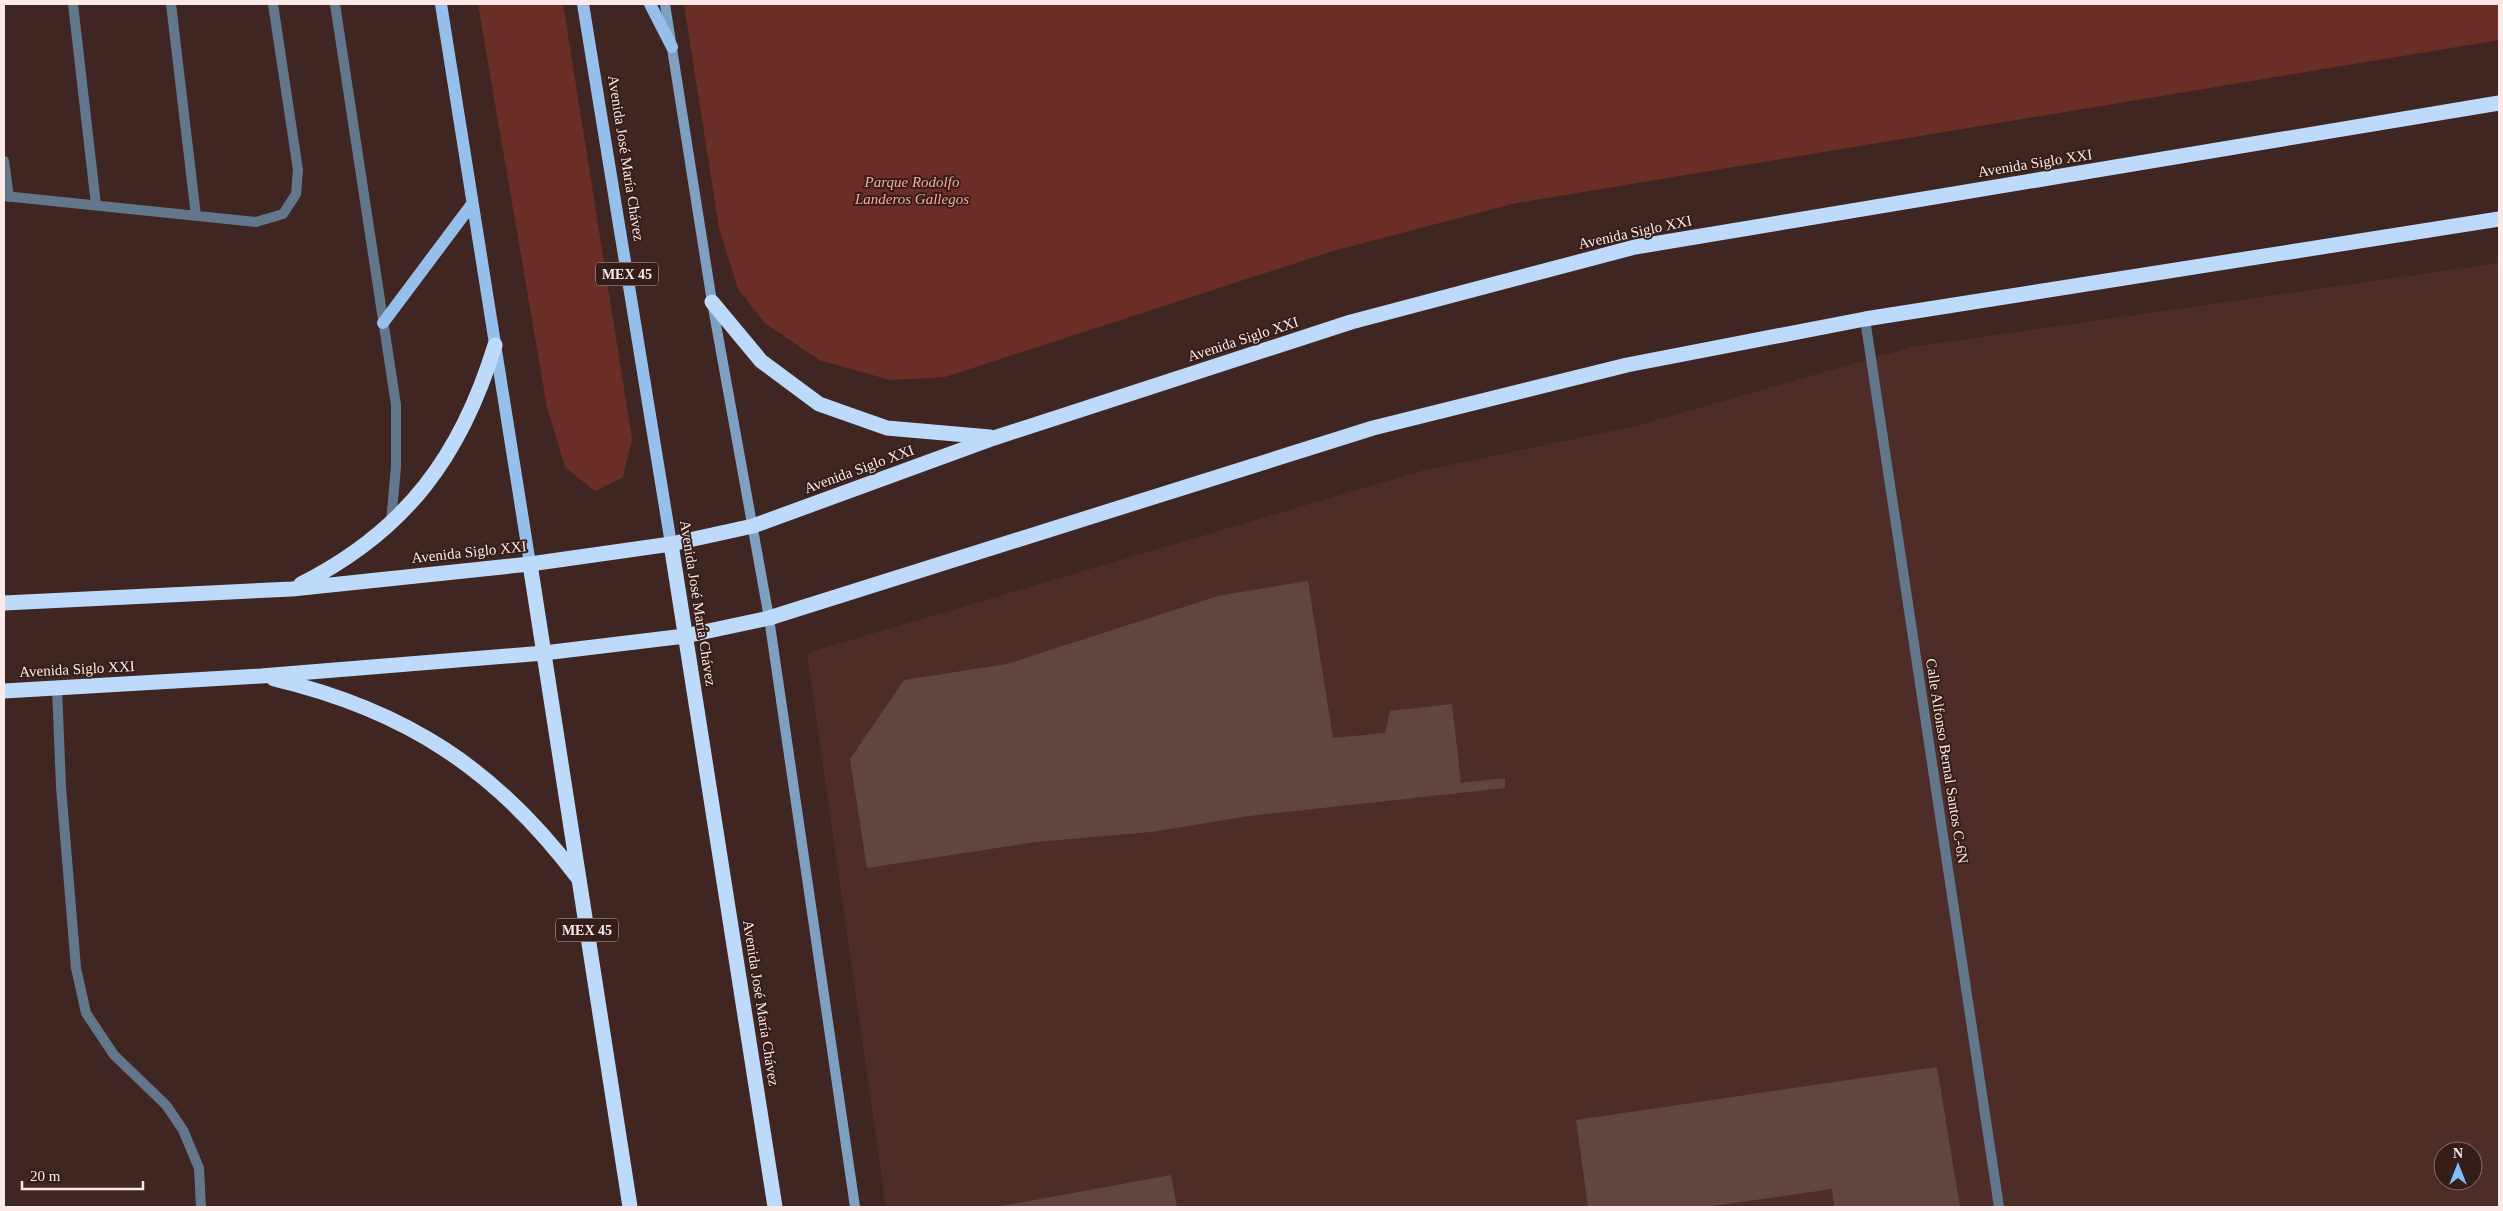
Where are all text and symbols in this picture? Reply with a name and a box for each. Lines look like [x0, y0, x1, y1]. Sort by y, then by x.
street label: Avenida José María Chávez [605, 74, 647, 242]
street label: Avenida Siglo XXI [1977, 146, 2093, 180]
park label: Parque Rodolfo Landeros Gallegos [854, 174, 969, 207]
street label: Avenida Siglo XXI [1577, 212, 1693, 252]
road number: MEX 45 [596, 262, 658, 286]
street label: Avenida Siglo XXI [1186, 314, 1300, 364]
street label: Avenida Siglo XXI [802, 442, 916, 496]
street label: Avenida José María Chávez [677, 519, 719, 687]
street label: Avenida Siglo XXI [411, 538, 527, 566]
street label: Calle Alfonso Bernal Santos C-6N [1923, 657, 1971, 865]
street label: Avenida Siglo XXI [19, 658, 135, 680]
road number: MEX 45 [556, 918, 618, 942]
street label: Avenida José María Chávez [740, 919, 782, 1087]
north arrow [2433, 1141, 2483, 1191]
text: N [2453, 1146, 2463, 1161]
scale bar [22, 1158, 144, 1190]
text: 20 m [30, 1168, 61, 1184]

